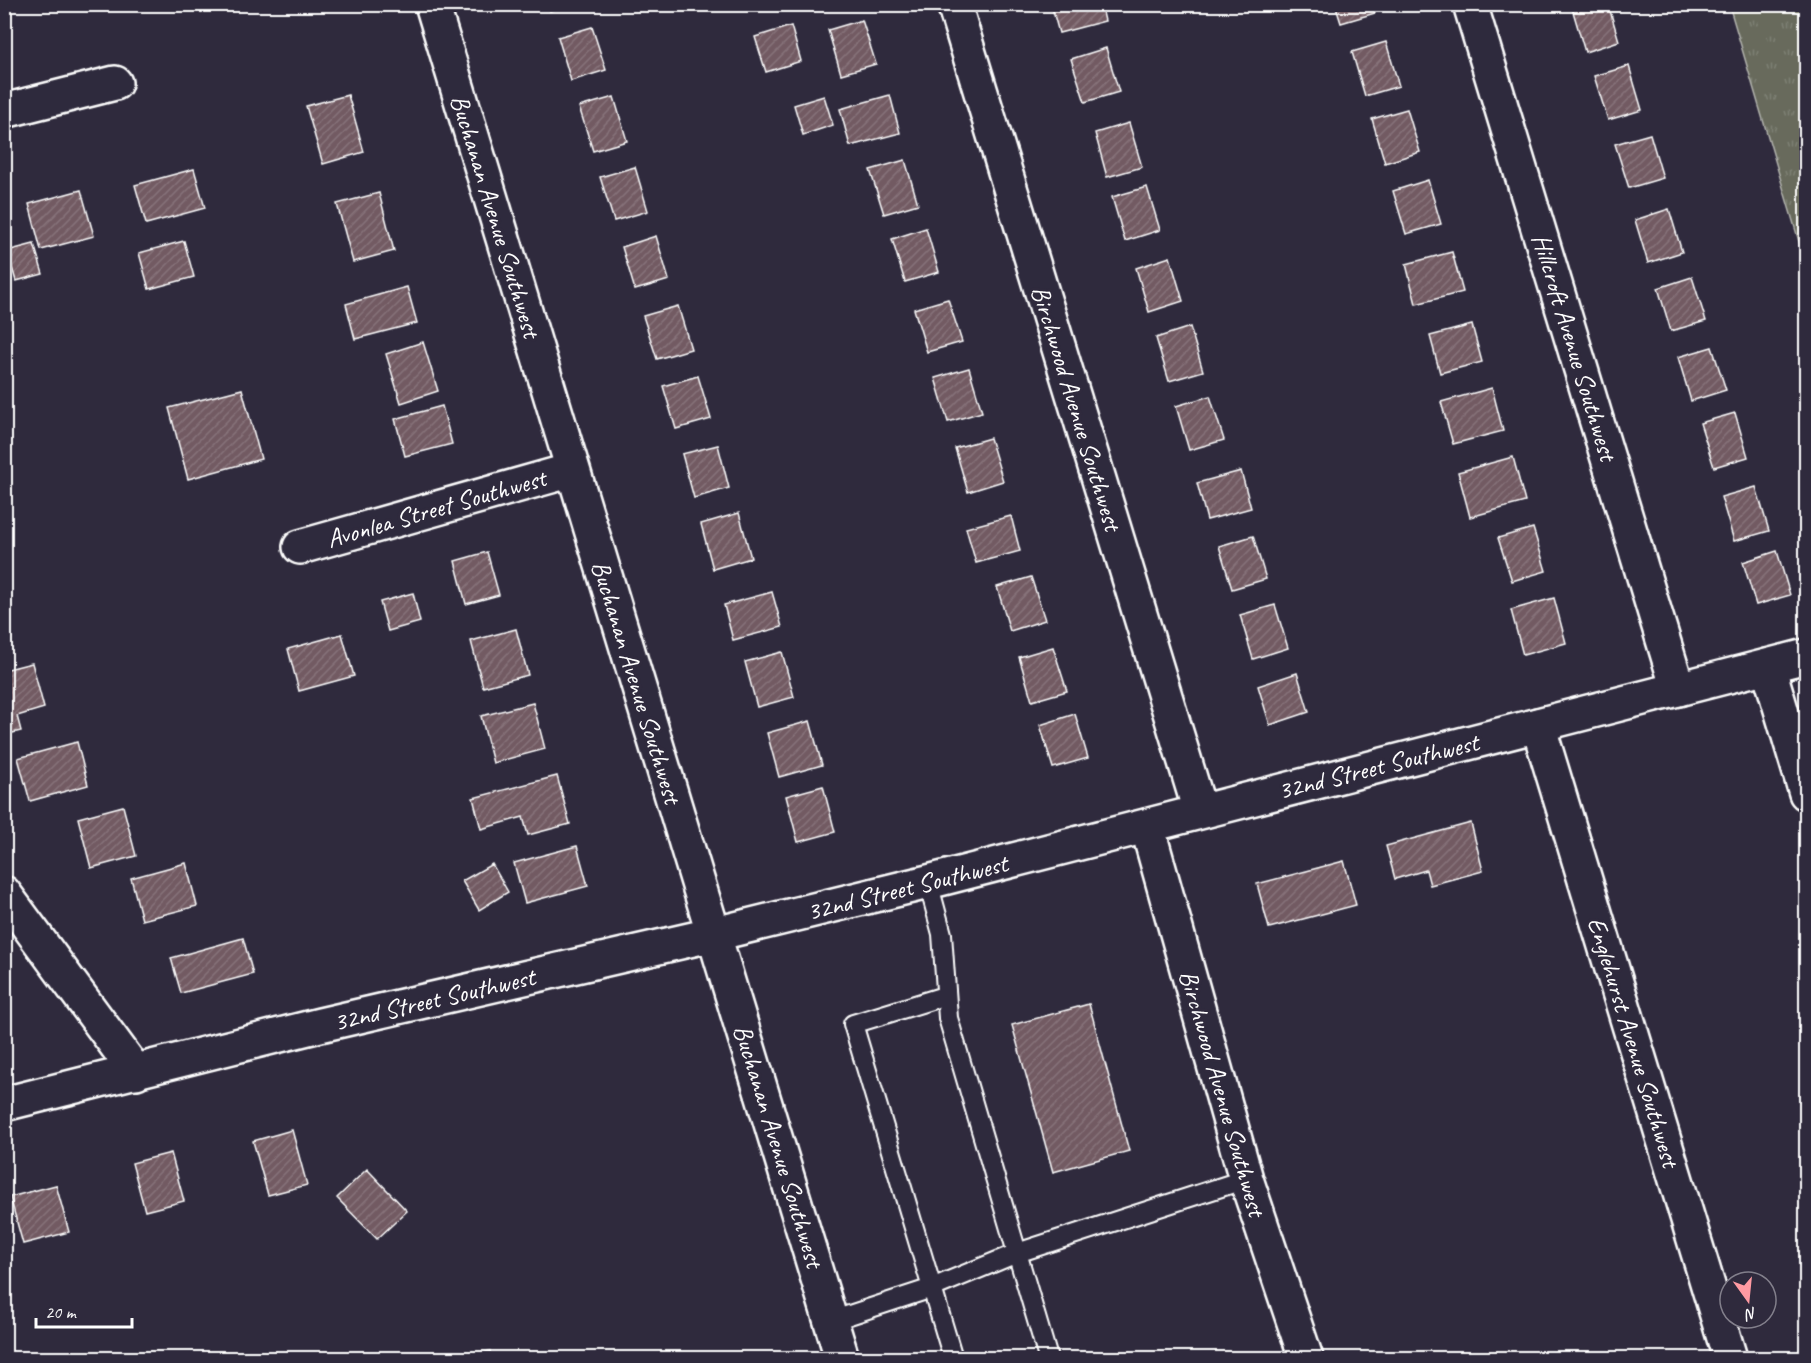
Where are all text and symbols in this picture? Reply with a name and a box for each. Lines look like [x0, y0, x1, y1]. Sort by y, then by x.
street label: Buchanan Avenue Southwest [443, 91, 549, 344]
street label: Hillcroft Avenue Southwest [1524, 230, 1625, 467]
street label: Birchwood Avenue Southwest [1024, 282, 1130, 537]
street label: Avonlea Street Southwest [323, 461, 552, 556]
street label: Buchanan Avenue Southwest [584, 557, 690, 810]
street label: 32nd Street Southwest [1274, 725, 1484, 807]
street label: 32nd Street Southwest [803, 846, 1013, 928]
street label: Englehurst Avenue Southwest [1580, 913, 1688, 1173]
street label: 32nd Street Southwest [330, 960, 540, 1039]
street label: Birchwood Avenue Southwest [1172, 966, 1274, 1222]
street label: Buchanan Avenue Southwest [726, 1021, 832, 1274]
north arrow [1718, 1270, 1778, 1330]
scale bar [36, 1291, 132, 1329]
text: 20 m [45, 1301, 78, 1323]
text: N [1741, 1303, 1759, 1325]

